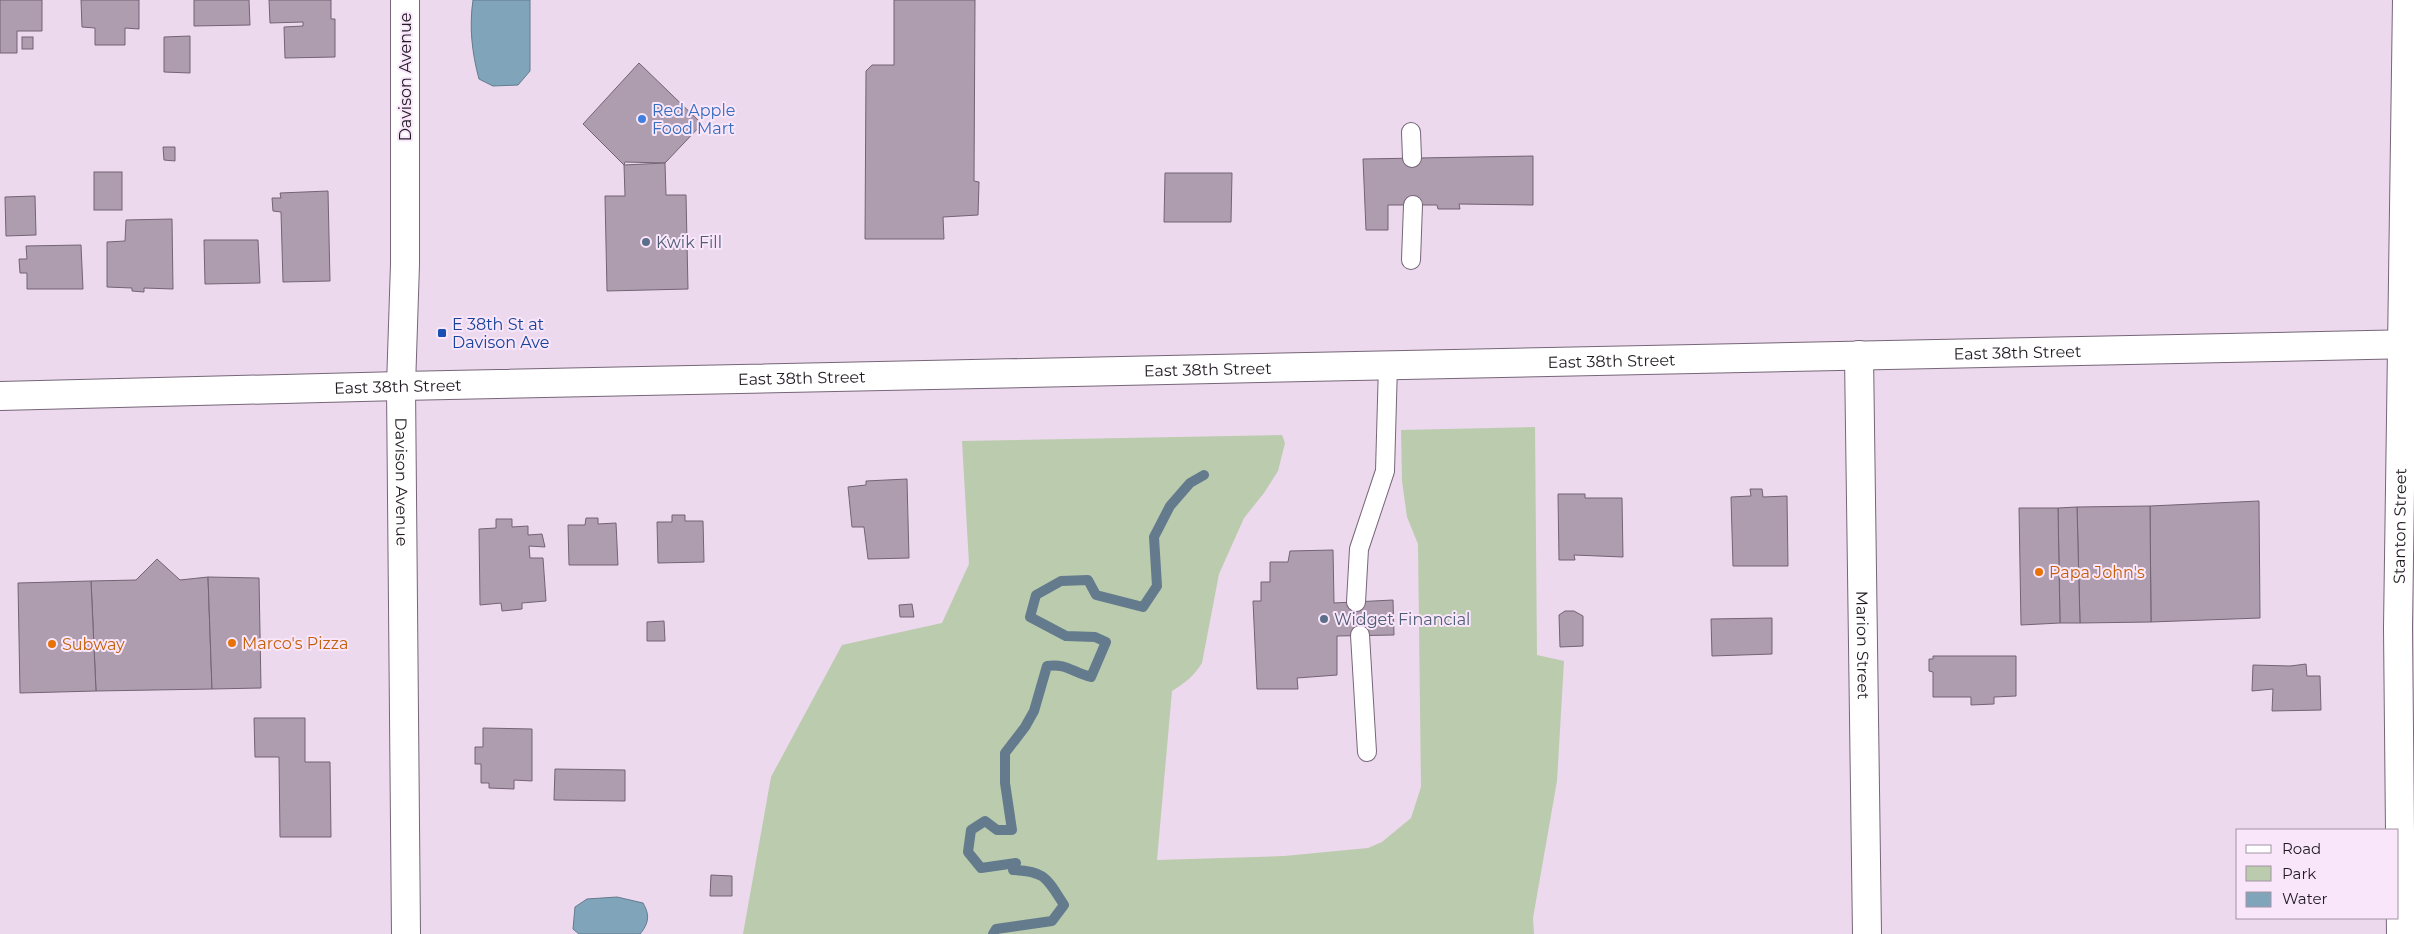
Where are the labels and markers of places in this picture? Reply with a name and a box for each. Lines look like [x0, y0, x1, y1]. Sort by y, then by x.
place label: Red Apple Food Mart [652, 101, 735, 138]
marker: Red Apple Food Mart [636, 113, 648, 125]
place label: Kwik Fill [656, 233, 722, 252]
marker: Kwik Fill [640, 236, 652, 248]
place label: E 38th St at Davison Ave [452, 315, 549, 352]
marker: E 38th St at Davison Ave [436, 327, 448, 339]
place label: Papa John's [2049, 563, 2145, 582]
marker: Papa John's [2033, 566, 2045, 578]
place label: Widget Financial [1334, 610, 1470, 629]
marker: Widget Financial [1318, 613, 1330, 625]
place label: Marco's Pizza [242, 634, 348, 653]
place label: Subway [62, 635, 125, 654]
marker: Marco's Pizza [226, 637, 238, 649]
marker: Subway [46, 638, 58, 650]

